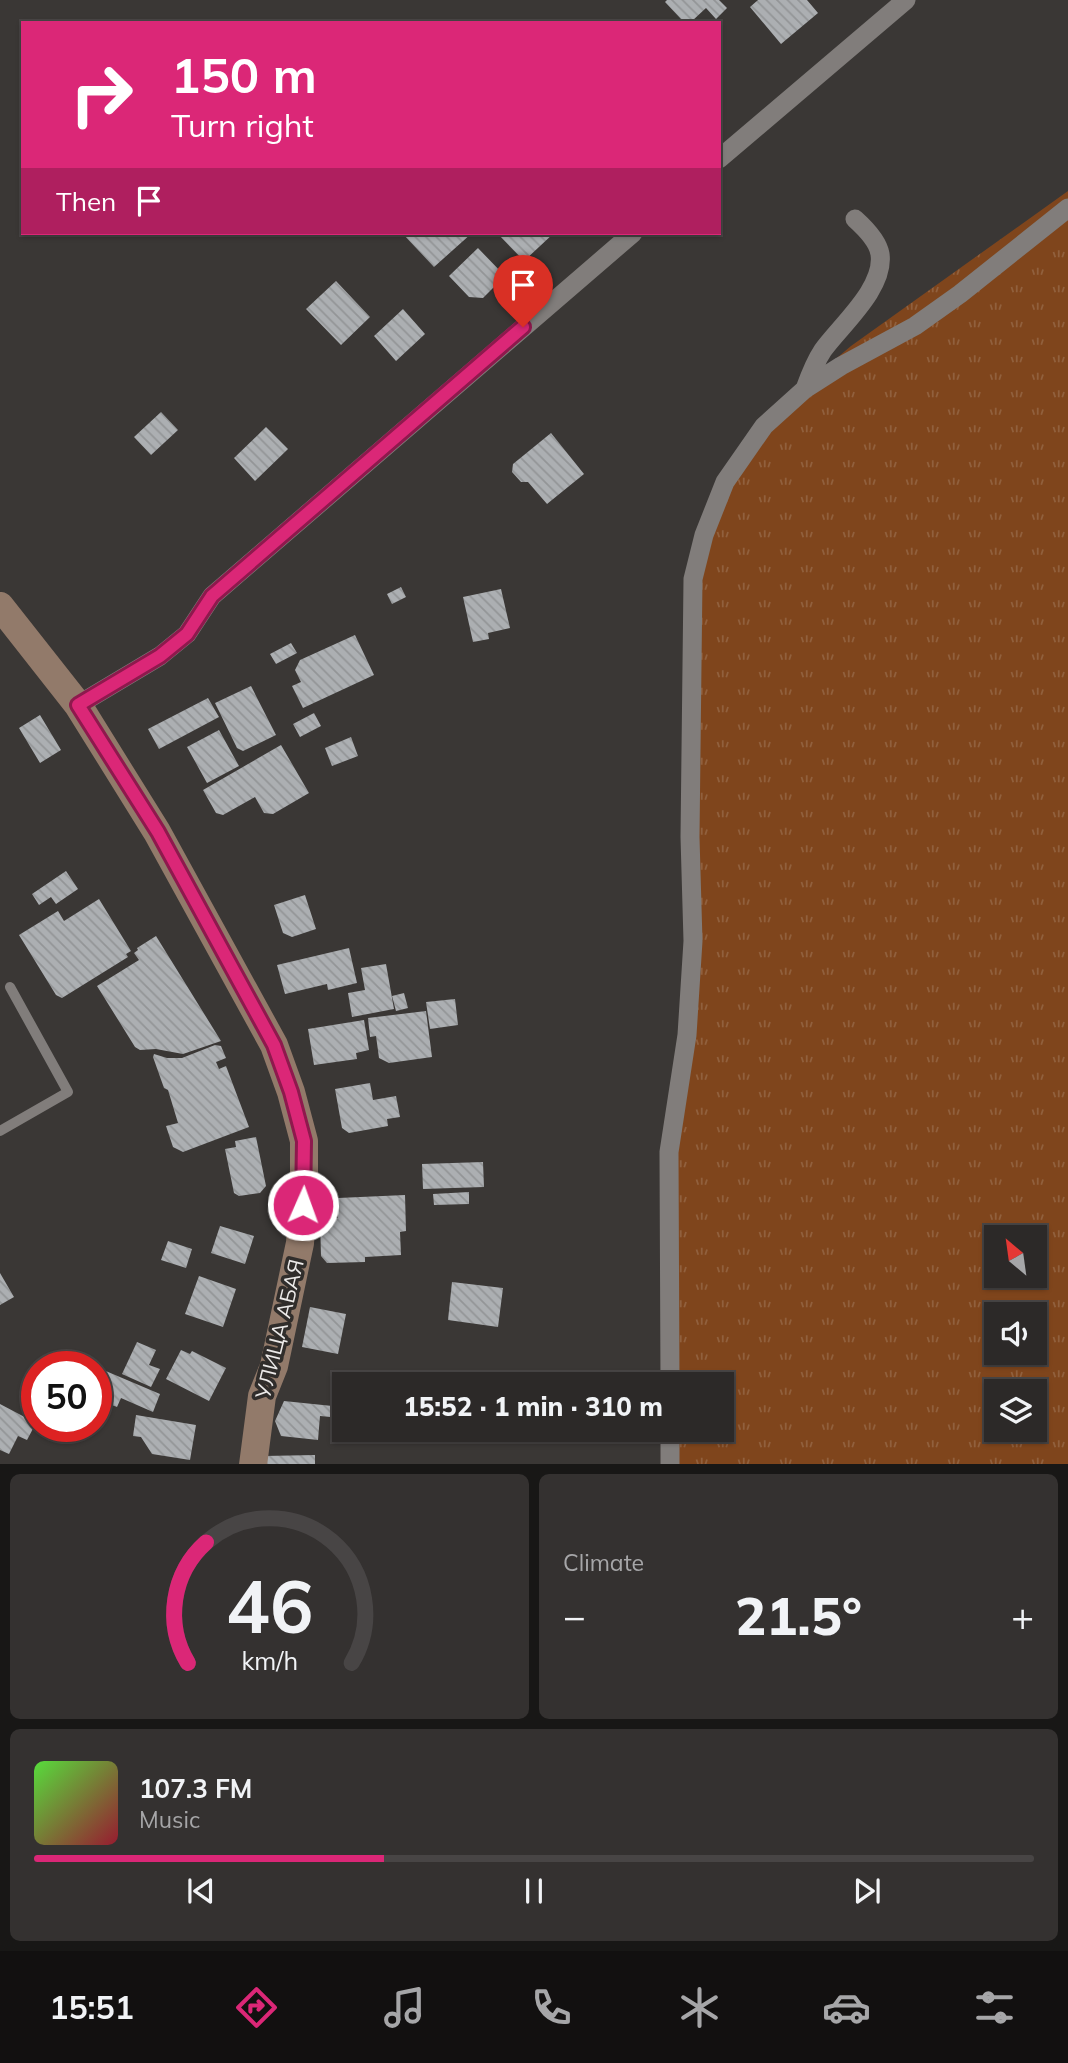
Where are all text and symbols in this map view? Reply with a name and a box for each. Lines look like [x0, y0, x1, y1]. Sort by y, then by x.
text: 150 m [171, 44, 317, 105]
icon: right [56, 49, 147, 140]
text: Turn right [171, 105, 314, 145]
icon: arrive [130, 182, 168, 220]
text: Then [56, 185, 116, 218]
pin [493, 255, 553, 327]
icon: arrive [504, 266, 542, 304]
position arrow [266, 1168, 340, 1242]
north arrow [984, 1225, 1046, 1288]
map controls [984, 1225, 1047, 1442]
street label: УЛИЦА АБАЯ [249, 1257, 309, 1402]
button: sound [984, 1302, 1047, 1365]
speed limit sign: 50 [21, 1351, 112, 1442]
button: layers [984, 1379, 1047, 1442]
text: 15:52 · 1 min · 310 m [403, 1390, 663, 1423]
text: Climate [563, 1548, 644, 1577]
text: 46 [226, 1560, 313, 1651]
text: 21.5° [735, 1583, 862, 1648]
text: − [563, 1592, 586, 1640]
text: + [1011, 1592, 1034, 1640]
text: km/h [241, 1644, 298, 1675]
text: 107.3 FM [139, 1772, 252, 1805]
text: Music [139, 1805, 200, 1834]
icon: previous [182, 1872, 220, 1910]
icon: pause [515, 1872, 553, 1910]
icon: next [848, 1872, 886, 1910]
icon: directions [232, 1983, 281, 2032]
icon: music [380, 1983, 429, 2032]
icon: phone [527, 1983, 576, 2032]
icon: climate [675, 1983, 724, 2032]
icon: car [822, 1983, 871, 2032]
icon: filters [970, 1983, 1019, 2032]
text: 15:51 [49, 1987, 134, 2027]

